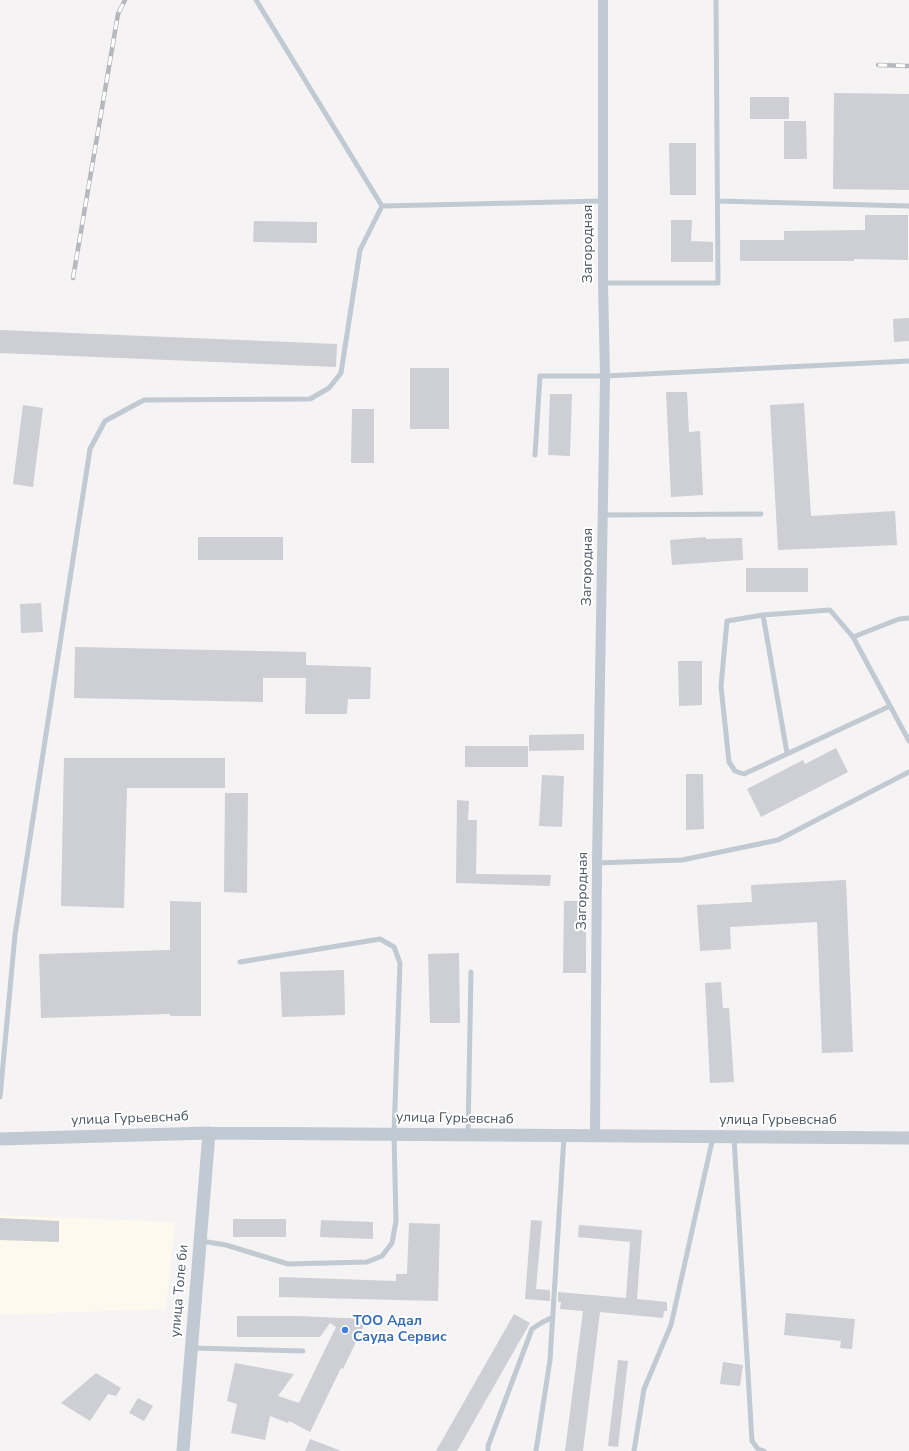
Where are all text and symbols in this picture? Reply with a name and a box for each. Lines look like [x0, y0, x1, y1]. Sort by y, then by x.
street label: Загородная [581, 205, 597, 283]
street label: Загородная [579, 528, 597, 606]
street label: Загородная [574, 852, 592, 930]
street label: улица Гурьевснаб [71, 1109, 189, 1129]
street label: улица Гурьевснаб [396, 1110, 514, 1128]
street label: улица Гурьевснаб [719, 1113, 837, 1129]
street label: улица Толе би [168, 1244, 192, 1338]
place label: ТОО Адал Сауда Сервис [353, 1314, 447, 1346]
marker: ТОО Адал Сауда Сервис [340, 1325, 350, 1335]

